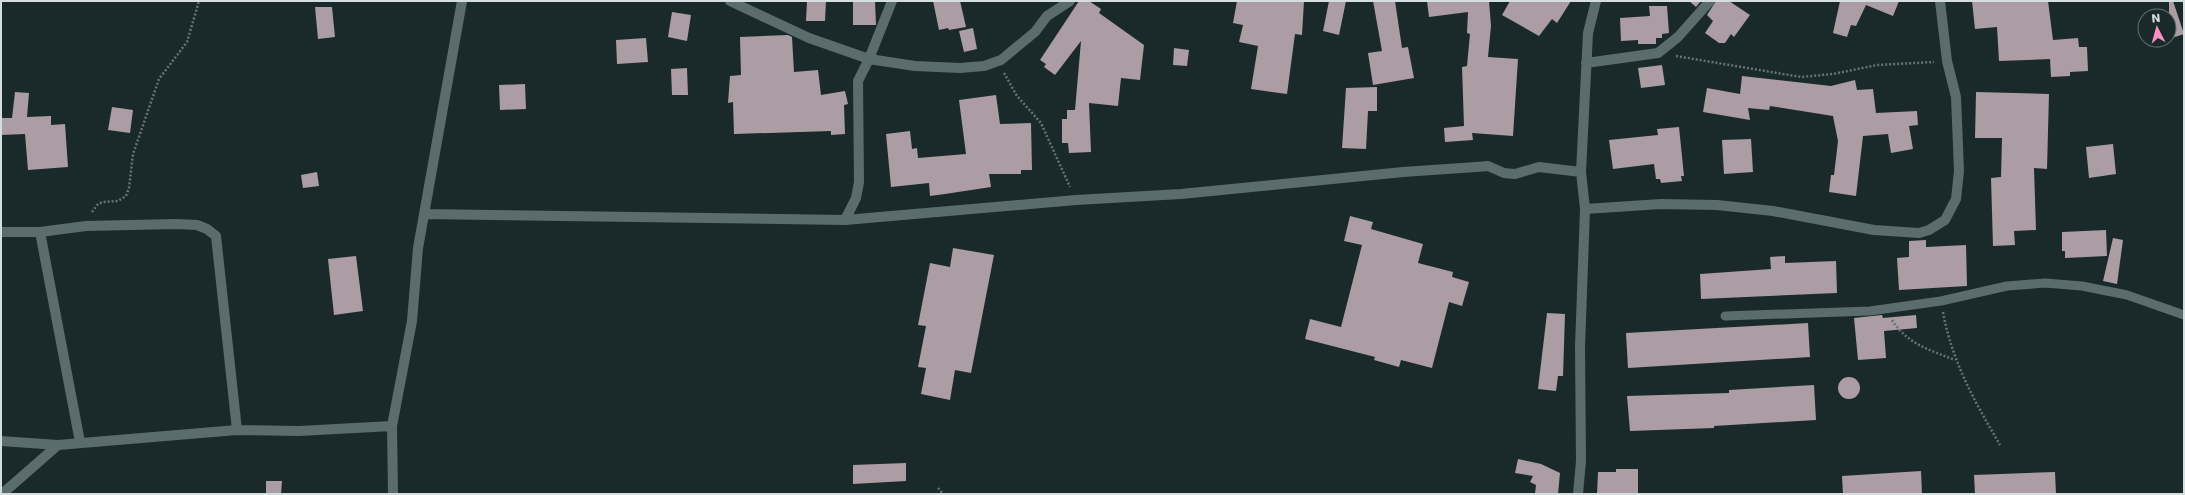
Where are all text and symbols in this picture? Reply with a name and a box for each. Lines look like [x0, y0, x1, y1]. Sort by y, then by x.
north arrow [2137, 8, 2177, 48]
text: N [2151, 12, 2161, 25]

